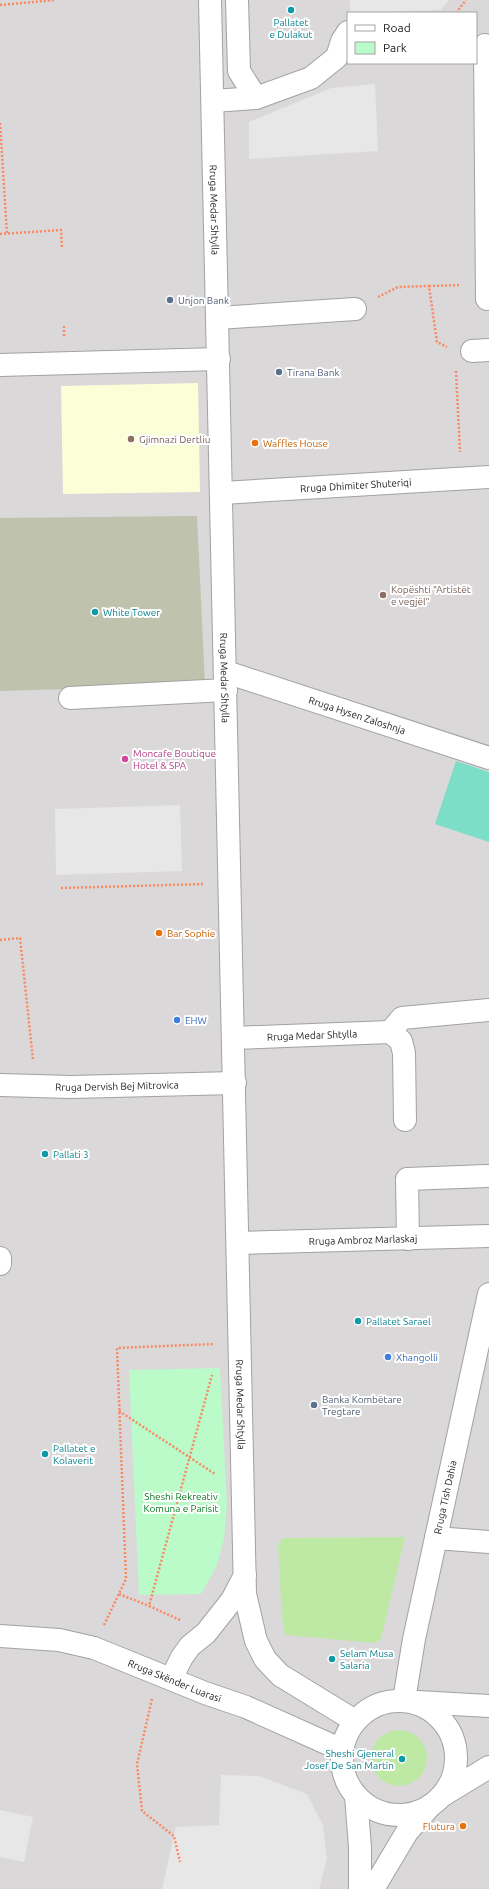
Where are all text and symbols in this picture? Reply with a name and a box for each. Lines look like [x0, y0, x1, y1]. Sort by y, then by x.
marker: Pallatet e Dulakut [286, 5, 296, 15]
legend [347, 12, 477, 64]
place label: Pallatet e Dulakut [269, 17, 313, 40]
text: Road [383, 21, 411, 34]
text: Park [383, 41, 407, 54]
street label: Rruga Medar Shtylla [208, 165, 221, 255]
marker: Unjon Bank [165, 295, 175, 305]
place label: Unjon Bank [178, 295, 229, 306]
marker: Tirana Bank [274, 367, 284, 377]
place label: Tirana Bank [287, 367, 340, 378]
marker: Gjimnazi Dertliu [126, 434, 136, 444]
place label: Gjimnazi Dertliu [139, 434, 210, 445]
marker: Waffles House [250, 438, 260, 448]
place label: Waffles House [263, 438, 328, 449]
street label: Rruga Dhimiter Shuteriqi [300, 477, 412, 494]
place label: Kopështi "Artistët e vegjël" [391, 584, 471, 607]
marker: Kopështi "Artistët e vegjël" [378, 590, 388, 600]
marker: White Tower [90, 607, 100, 617]
place label: White Tower [103, 607, 160, 618]
street label: Rruga Medar Shtylla [218, 633, 231, 723]
street label: Rruga Hysen Zaloshnja [307, 694, 407, 736]
place label: Moncafe Boutique Hotel & SPA [133, 748, 216, 771]
marker: Moncafe Boutique Hotel & SPA [120, 754, 130, 764]
marker: Bar Sophie [154, 928, 164, 938]
place label: Bar Sophie [167, 928, 215, 939]
marker: EHW [172, 1015, 182, 1025]
place label: EHW [185, 1015, 207, 1026]
street label: Rruga Medar Shtylla [267, 1028, 357, 1043]
street label: Rruga Dervish Bej Mitrovica [55, 1079, 179, 1093]
marker: Pallati 3 [40, 1149, 50, 1159]
place label: Pallati 3 [53, 1149, 89, 1160]
street label: Rruga Ambroz Marlaskaj [308, 1233, 417, 1247]
marker: Pallatet Sarael [353, 1316, 363, 1326]
place label: Pallatet Sarael [366, 1316, 431, 1327]
marker: Xhangolli [383, 1352, 393, 1362]
place label: Xhangolli [396, 1352, 438, 1363]
street label: Rruga Medar Shtylla [234, 1359, 247, 1450]
place label: Banka Kombëtare Tregtare [322, 1394, 402, 1417]
marker: Banka Kombëtare Tregtare [309, 1400, 319, 1410]
place label: Pallatet e Kolaverit [53, 1443, 96, 1466]
marker: Pallatet e Kolaverit [40, 1449, 50, 1459]
street label: Rruga Tish Dahia [432, 1459, 459, 1535]
park label: Sheshi Rekreativ Komuna e Parisit [143, 1491, 219, 1514]
place label: Selam Musa Salaria [340, 1648, 393, 1671]
marker: Selam Musa Salaria [327, 1654, 337, 1664]
street label: Rruga Skënder Luarasi [126, 1657, 223, 1704]
place label: Sheshi Gjeneral Josef De San Martin [304, 1748, 394, 1771]
marker: Sheshi Gjeneral Josef De San Martin [397, 1754, 407, 1764]
place label: Flutura [423, 1821, 455, 1832]
marker: Flutura [458, 1821, 468, 1831]

